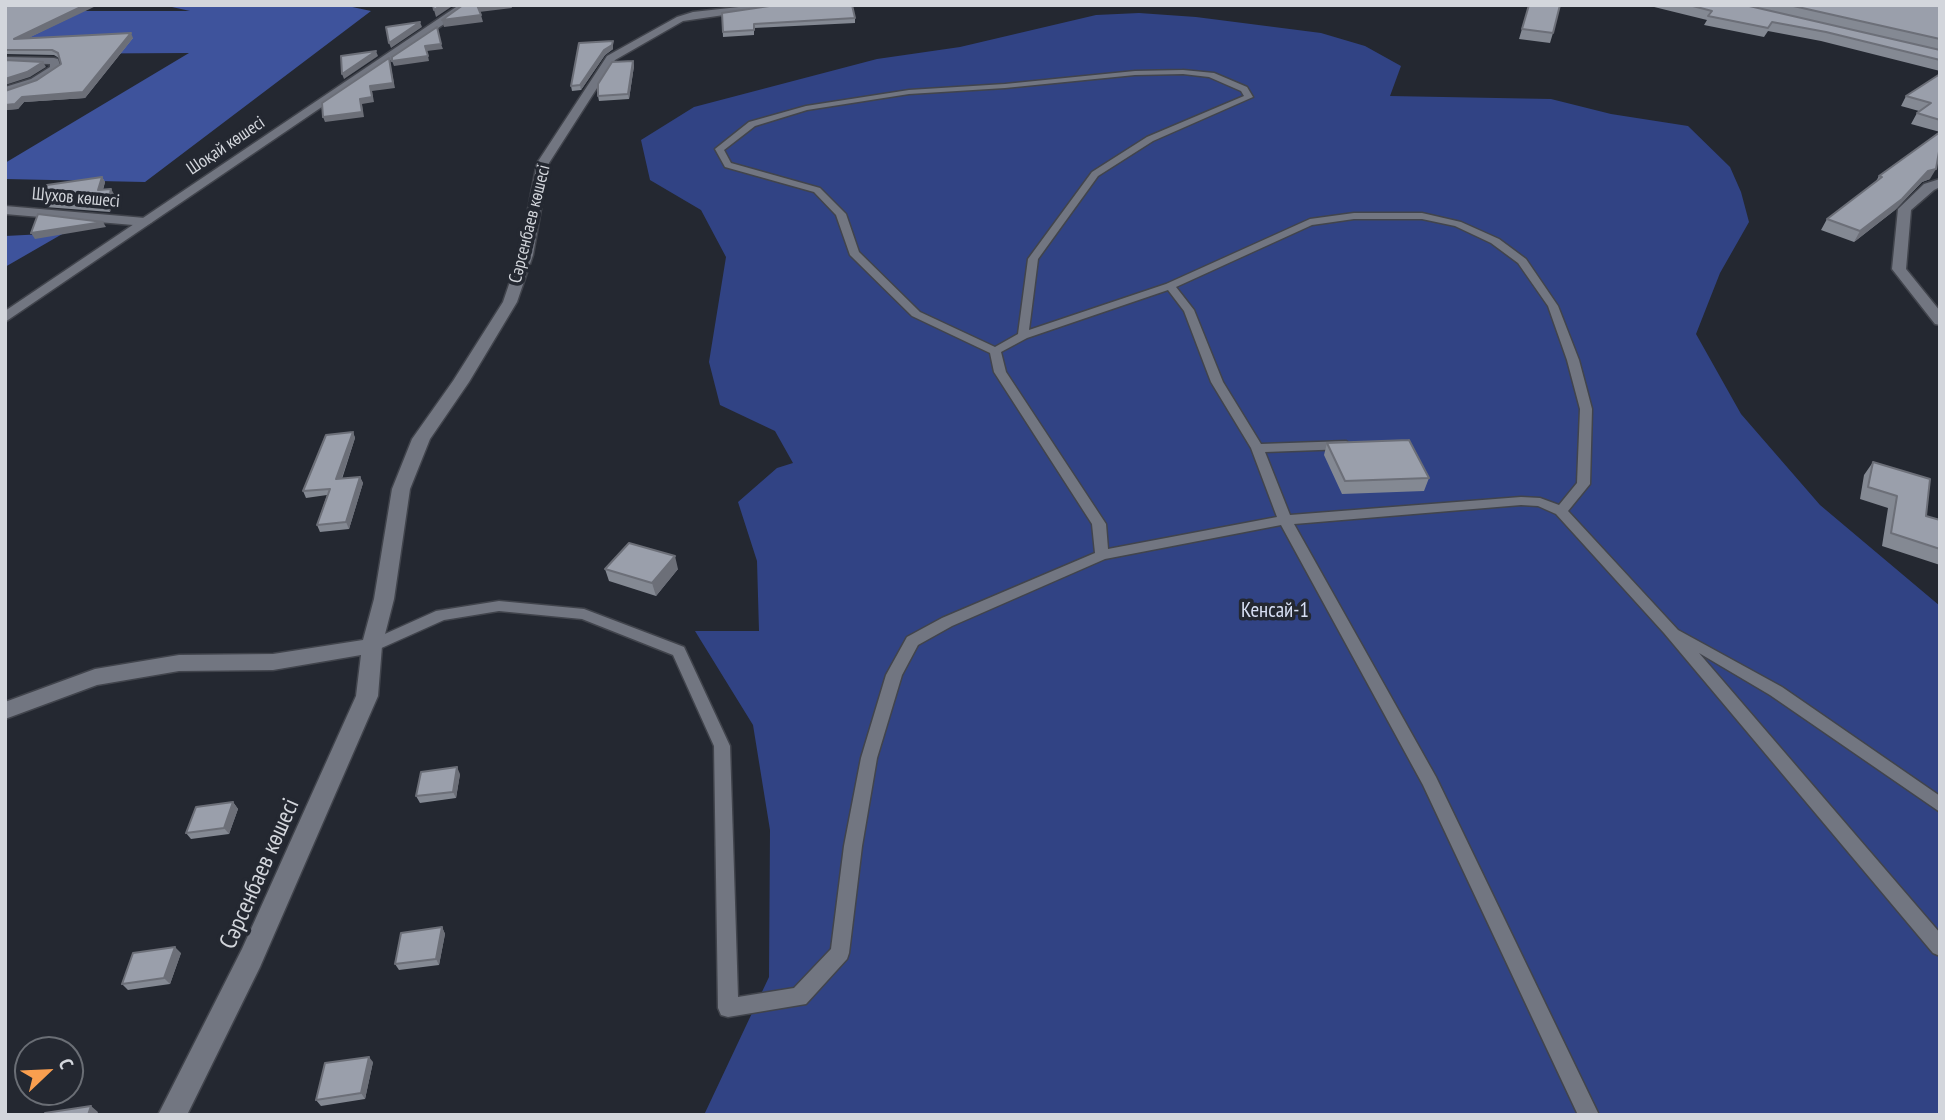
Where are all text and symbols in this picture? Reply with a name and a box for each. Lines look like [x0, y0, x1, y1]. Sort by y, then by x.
street label: Шоқай көшесі [183, 112, 269, 180]
street label: Сәрсенбаев көшесі [505, 163, 555, 285]
street label: Шухов көшесі [31, 183, 121, 213]
park label: Кенсай-1 [1241, 598, 1309, 624]
street label: Сәрсенбаев көшесі [214, 794, 306, 954]
north arrow [14, 1036, 84, 1106]
text: С [54, 1055, 79, 1072]

